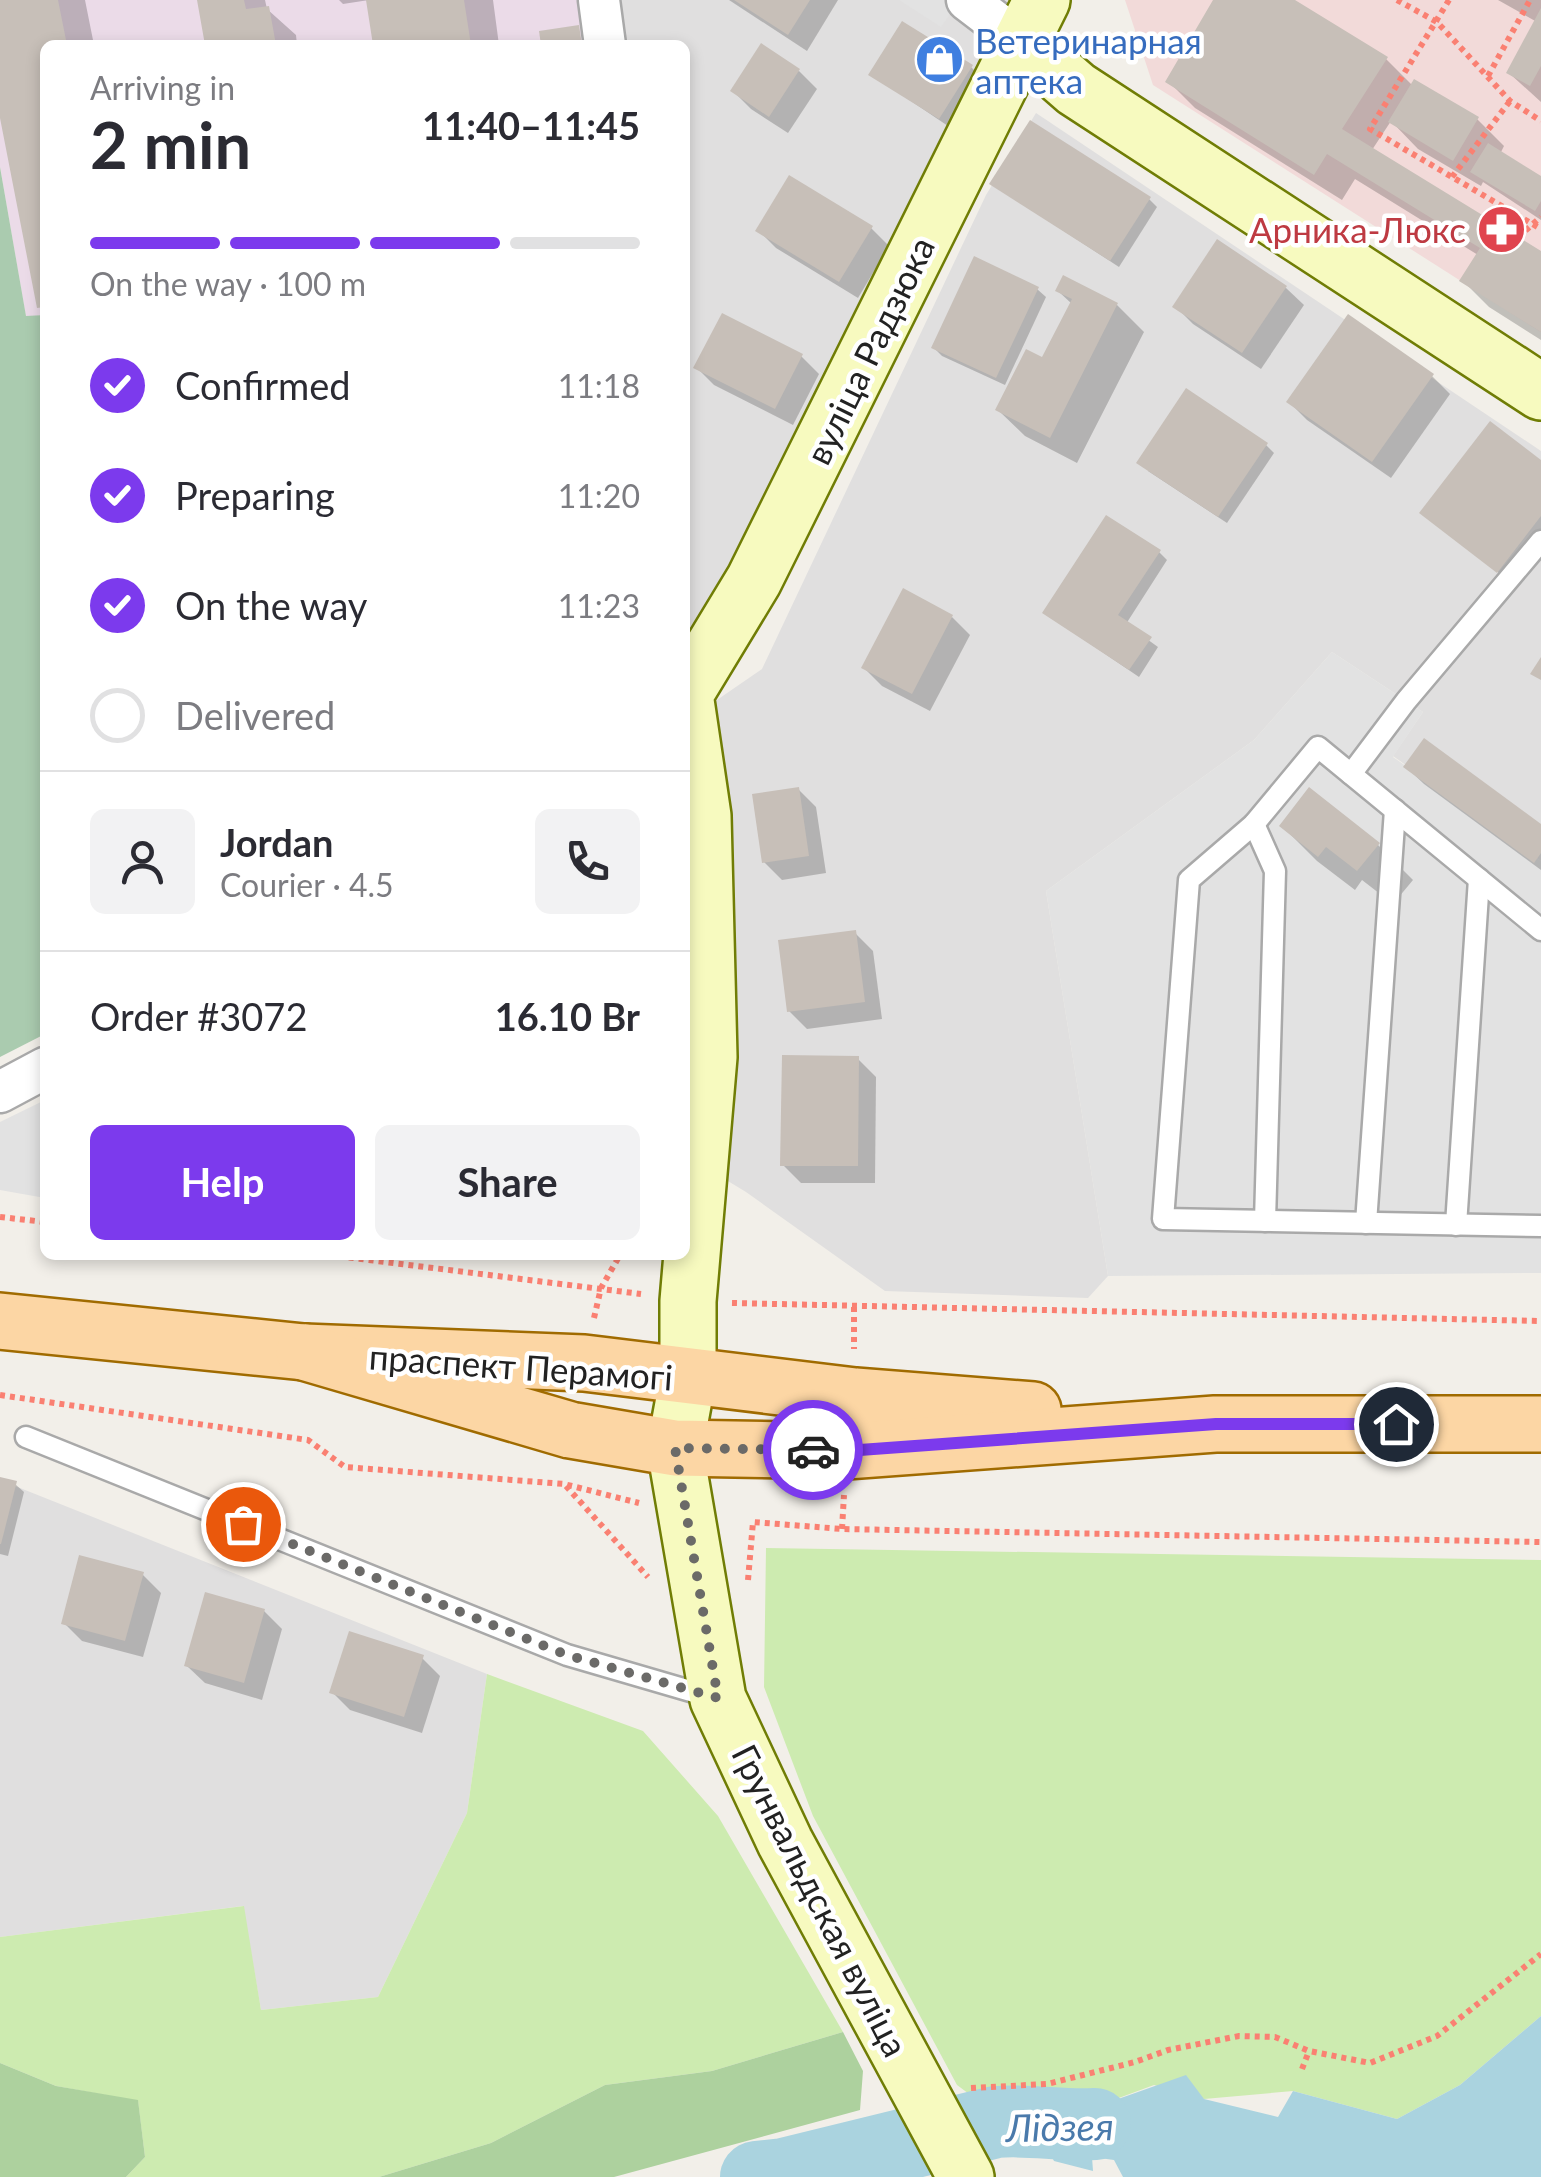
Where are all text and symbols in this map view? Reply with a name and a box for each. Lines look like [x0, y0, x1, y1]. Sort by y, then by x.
place label: Ветеринарная аптека [975, 19, 1202, 101]
shop icon: Ветеринарная аптека [914, 34, 966, 86]
text: Arriving in [90, 68, 235, 107]
text: 11:40–11:45 [422, 102, 640, 148]
text: 2 min [90, 105, 251, 183]
pharmacy icon: Арника-Люкс [1475, 203, 1527, 255]
place label: Арника-Люкс [1249, 208, 1466, 250]
street label: вуліца Радзюка [796, 229, 942, 471]
text: On the way · 100 m [90, 264, 366, 303]
icon: check [90, 358, 145, 413]
text: Confirmed [175, 362, 351, 408]
text: 11:18 [558, 366, 640, 405]
icon: check [90, 468, 145, 523]
text: Preparing [175, 472, 335, 518]
text: 11:20 [558, 476, 640, 515]
icon: check [90, 578, 145, 633]
text: On the way [175, 582, 367, 628]
text: 11:23 [558, 586, 640, 625]
text: Delivered [175, 692, 335, 738]
button: person [90, 809, 195, 914]
button: phone [535, 809, 640, 914]
text: Jordan [220, 819, 333, 865]
text: Courier · 4.5 [220, 865, 394, 904]
text: Order #3072 [90, 993, 307, 1039]
text: 16.10 Br [495, 993, 640, 1039]
button: Help [90, 1125, 355, 1240]
button: Share [375, 1125, 640, 1240]
street label: праспект Перамогі [368, 1334, 674, 1398]
pin [1354, 1382, 1439, 1467]
icon: home [1369, 1397, 1424, 1452]
courier [763, 1400, 863, 1500]
icon: car [786, 1423, 841, 1478]
pin [201, 1482, 286, 1567]
icon: bag [216, 1497, 271, 1552]
street label: Грунвальдская вуліца [724, 1737, 918, 2063]
water label: Лідзея [1004, 2102, 1114, 2150]

